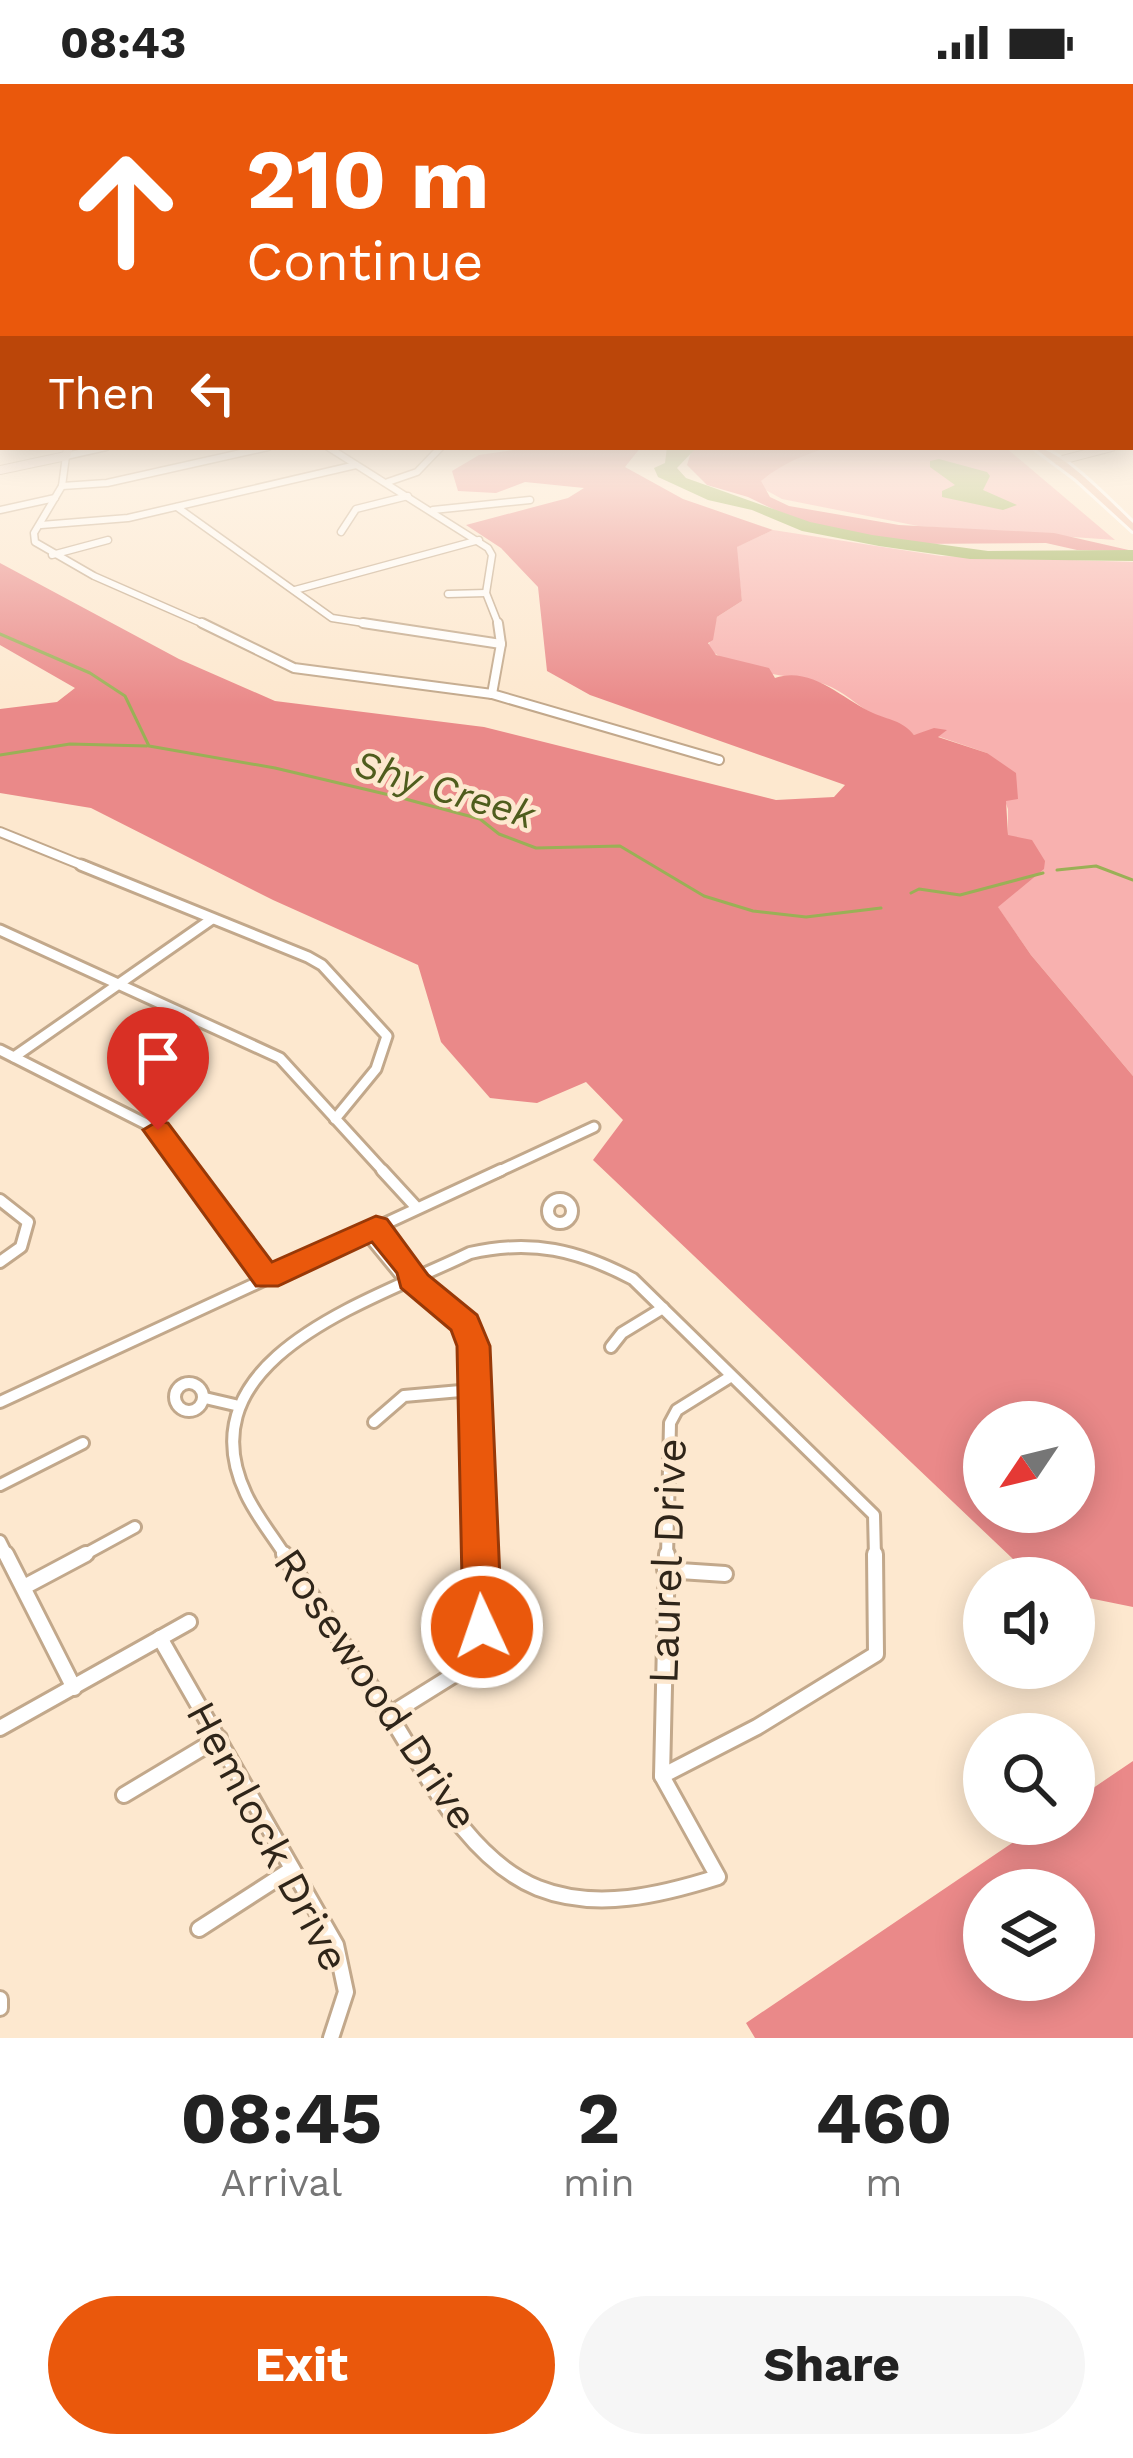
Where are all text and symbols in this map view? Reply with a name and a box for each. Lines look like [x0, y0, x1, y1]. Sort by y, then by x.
text: 08:43 [60, 16, 187, 69]
text: 210 m [246, 130, 489, 228]
icon: ahead [48, 132, 204, 288]
text: Continue [246, 230, 483, 293]
icon: left [180, 360, 246, 426]
text: Then [48, 367, 156, 420]
water label: Shy Creek [349, 740, 542, 838]
pin [107, 1007, 209, 1130]
icon: arrive [125, 1025, 191, 1091]
north arrow [963, 1401, 1095, 1533]
map controls [963, 1401, 1095, 2001]
street label: Laurel Drive [638, 1437, 696, 1685]
street label: Rosewood Drive [264, 1539, 488, 1839]
button: sound [963, 1557, 1095, 1689]
position arrow [419, 1564, 545, 1690]
street label: Hemlock Drive [176, 1693, 360, 1979]
button: search [963, 1713, 1095, 1845]
button: layers [963, 1869, 1095, 2001]
text: 08:45 [181, 2076, 382, 2160]
text: 2 [577, 2076, 620, 2160]
text: 460 [815, 2076, 952, 2160]
text: Arrival [221, 2160, 342, 2205]
text: min [563, 2160, 635, 2205]
text: m [865, 2160, 902, 2205]
button: Exit [48, 2296, 555, 2434]
button: Share [579, 2296, 1085, 2434]

